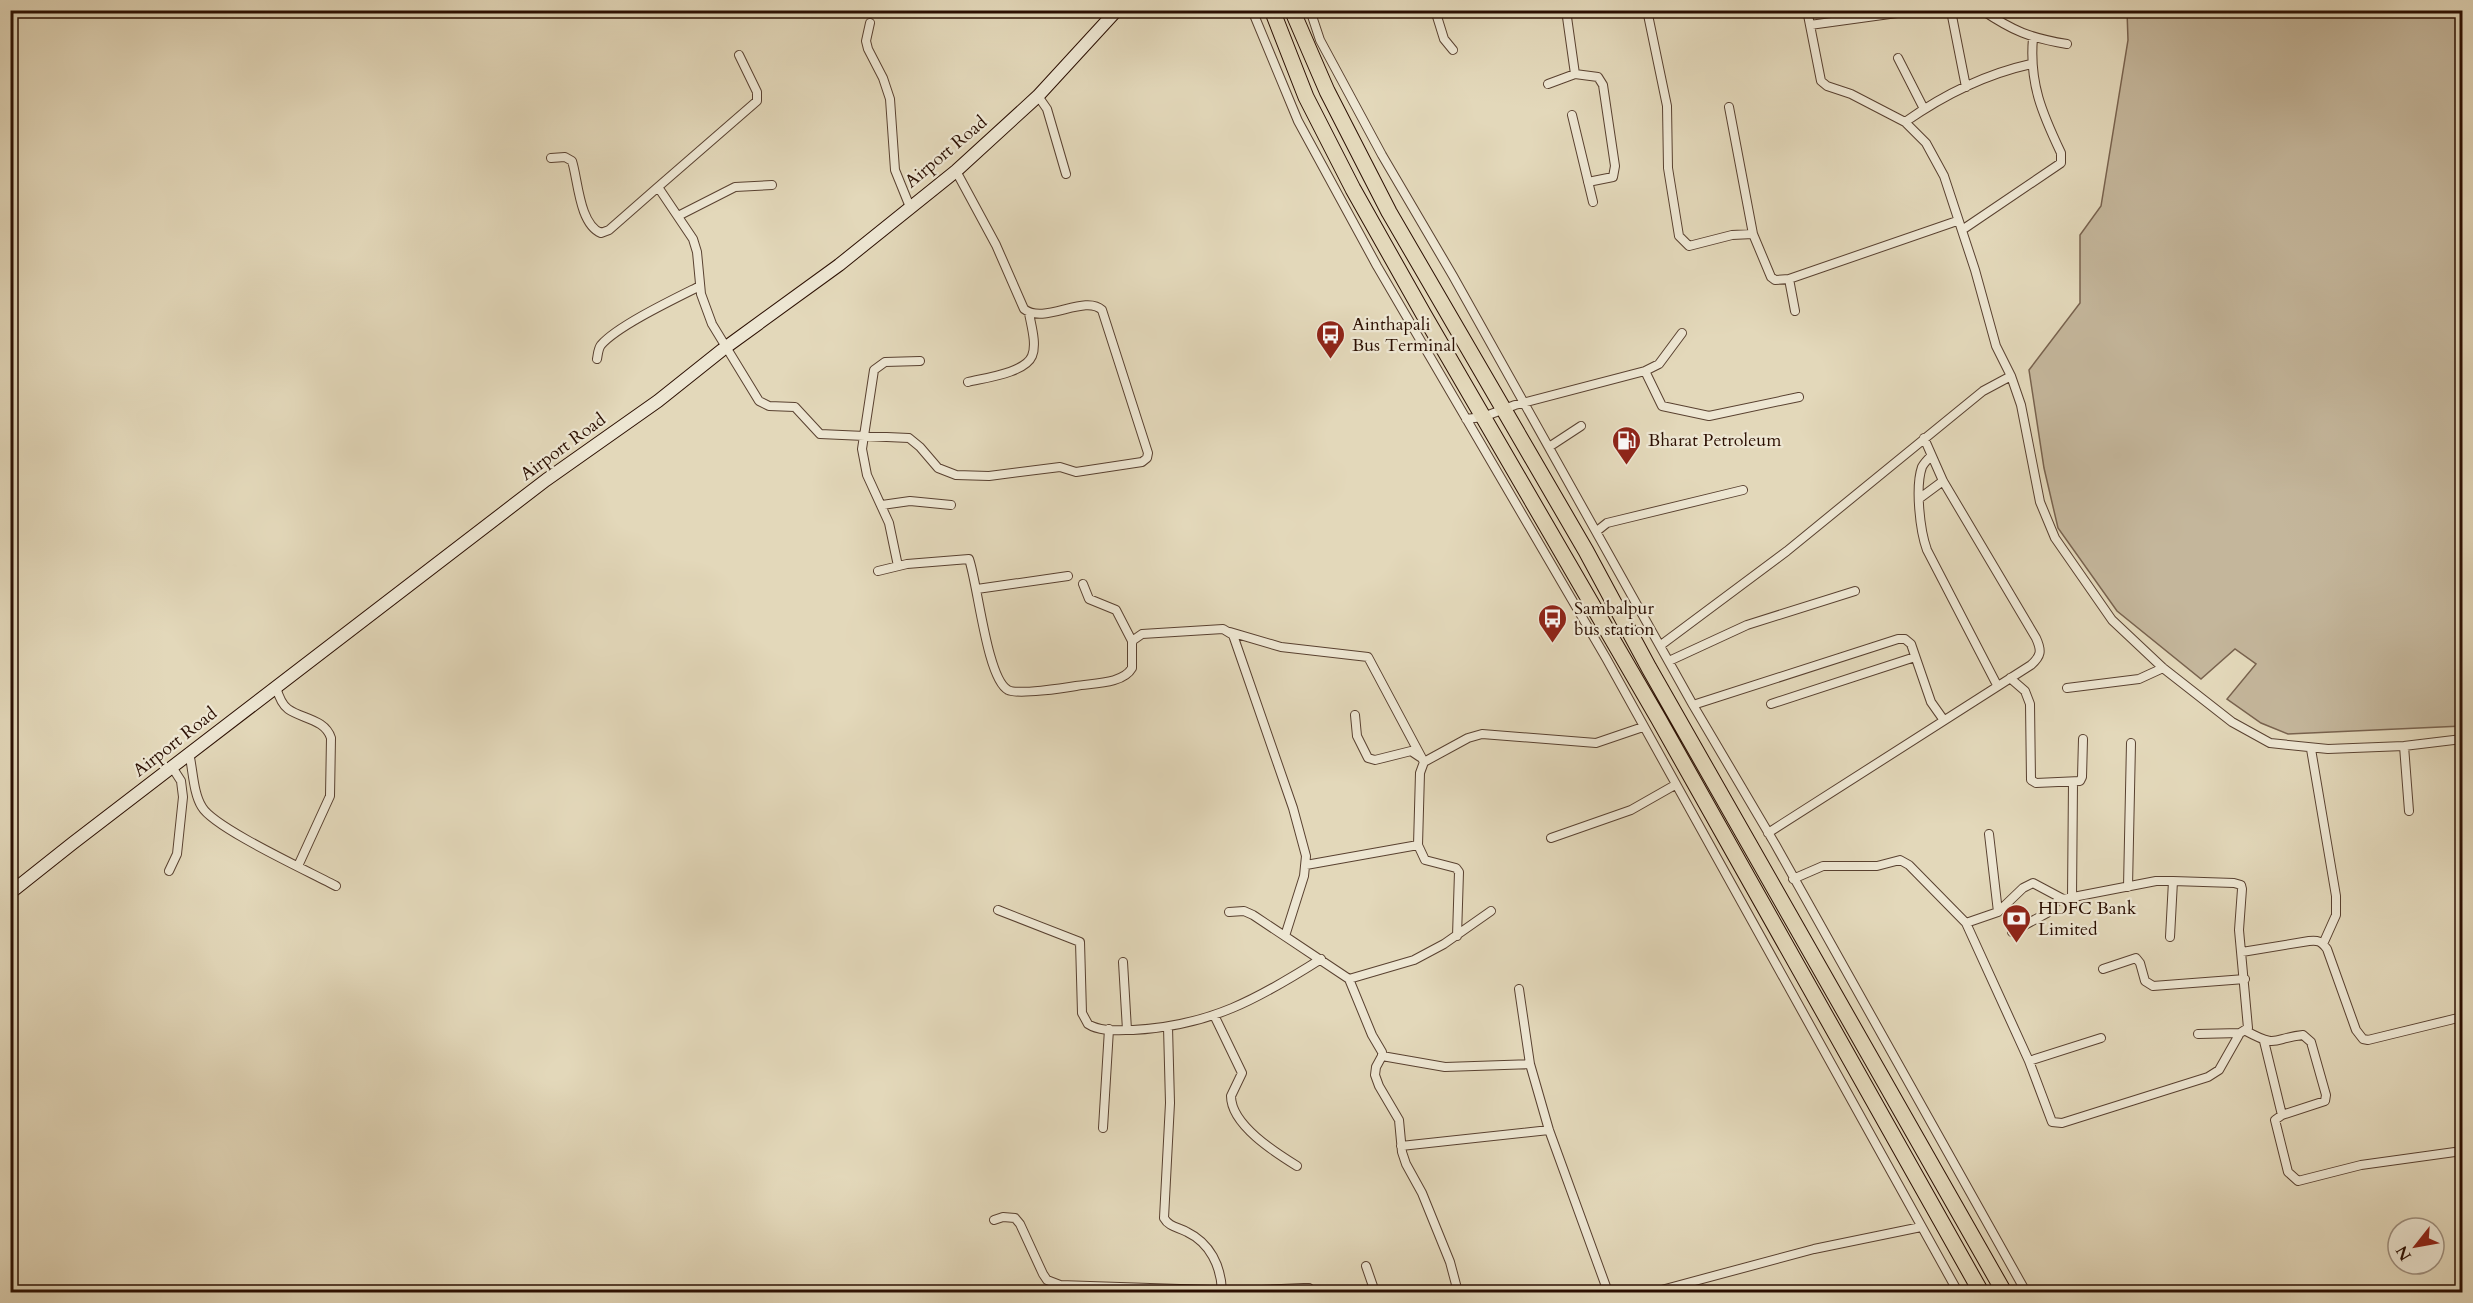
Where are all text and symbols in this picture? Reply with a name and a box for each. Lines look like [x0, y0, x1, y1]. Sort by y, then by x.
street label: Airport Road [900, 110, 993, 194]
place label: Ainthapali Bus Terminal [1352, 312, 1456, 358]
bus stop icon: Ainthapali Bus Terminal [1315, 318, 1347, 360]
street label: Airport Road [515, 407, 611, 487]
fuel station icon: Bharat Petroleum [1611, 424, 1643, 466]
place label: Bharat Petroleum [1648, 428, 1782, 453]
place label: Sambalpur bus station [1574, 596, 1655, 642]
bus stop icon: Sambalpur bus station [1537, 602, 1569, 644]
street label: Airport Road [128, 701, 223, 783]
place label: HDFC Bank Limited [2038, 896, 2137, 942]
bank icon: HDFC Bank Limited [2001, 902, 2033, 944]
north arrow [2386, 1216, 2446, 1276]
text: N [2391, 1241, 2417, 1265]

